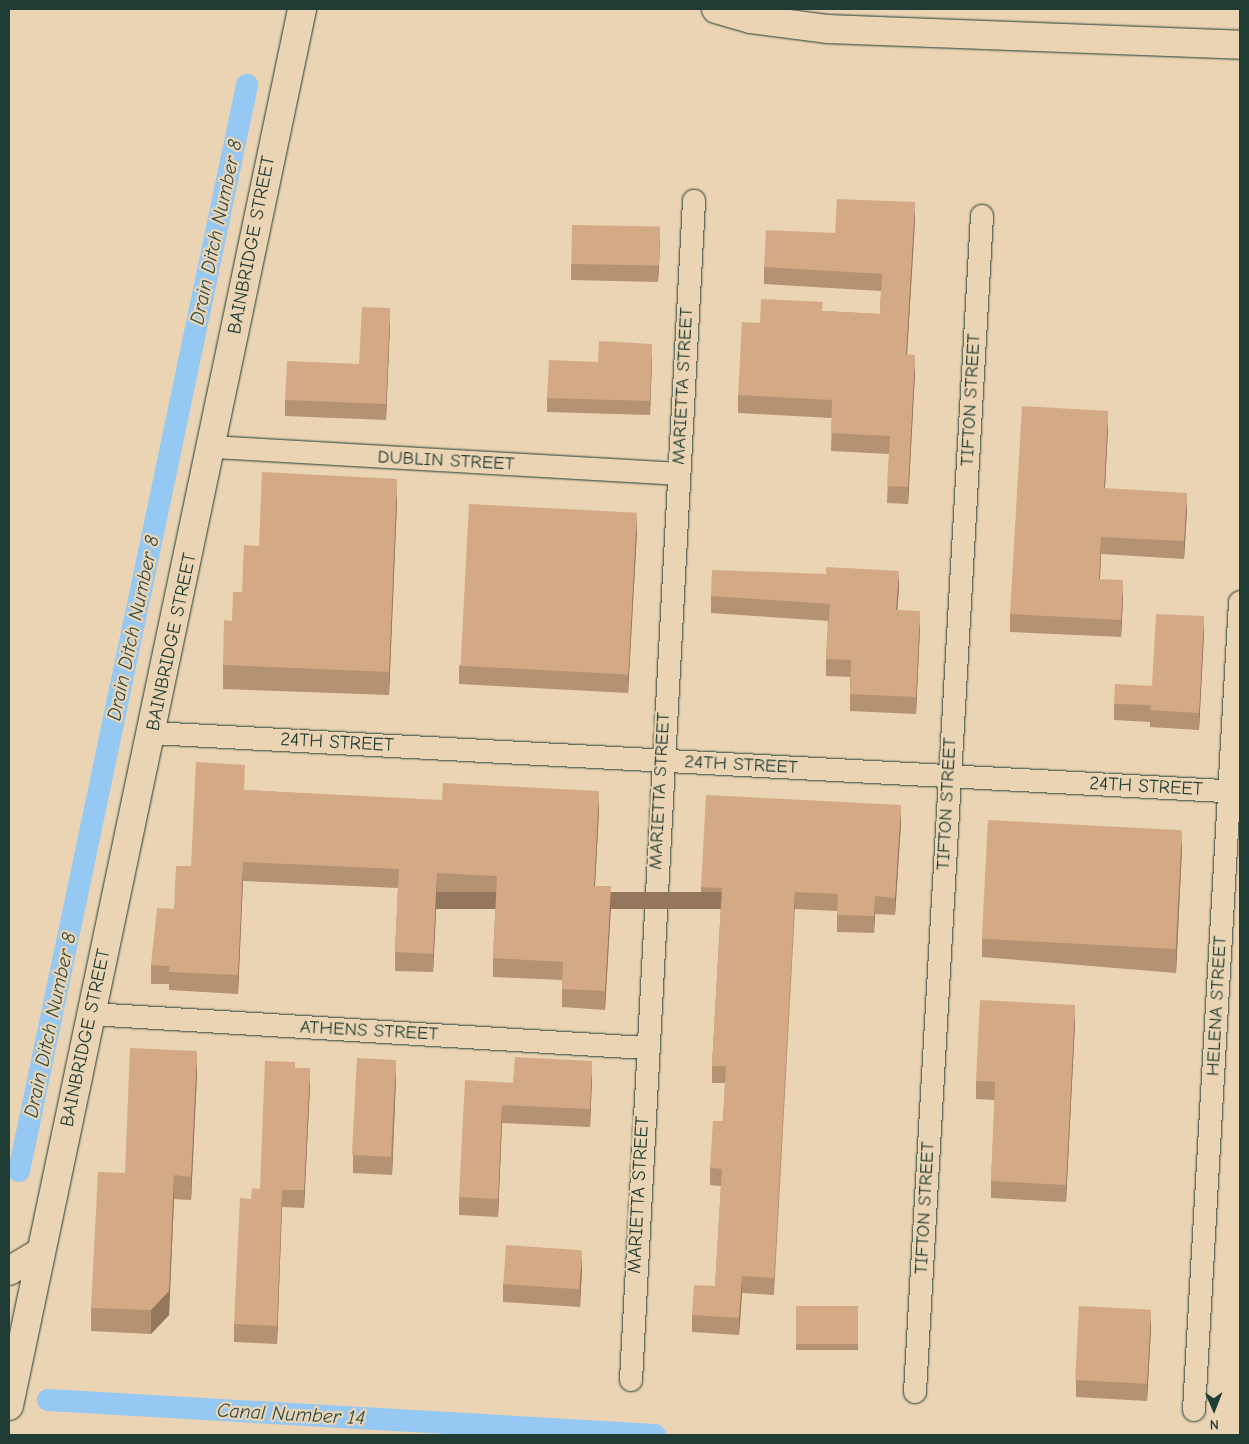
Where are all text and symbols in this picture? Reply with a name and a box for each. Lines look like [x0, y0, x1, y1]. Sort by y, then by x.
water label: Drain Ditch Number 8 [185, 137, 247, 327]
street label: BAINBRIDGE STREET [224, 154, 280, 336]
street label: MARIETTA STREET [667, 307, 699, 465]
street label: TIFTON STREET [956, 333, 986, 467]
street label: DUBLIN STREET [377, 446, 515, 476]
water label: Drain Ditch Number 8 [102, 533, 164, 723]
street label: BAINBRIDGE STREET [142, 551, 202, 733]
street label: MARIETTA STREET [644, 712, 676, 870]
street label: 24TH STREET [280, 729, 394, 757]
street label: TIFTON STREET [932, 737, 962, 871]
street label: 24TH STREET [684, 751, 798, 779]
street label: 24TH STREET [1089, 773, 1203, 801]
water label: Drain Ditch Number 8 [19, 930, 81, 1120]
street label: HELENA STREET [1202, 935, 1232, 1077]
street label: BAINBRIDGE STREET [56, 947, 116, 1129]
street label: ATHENS STREET [299, 1016, 439, 1046]
street label: MARIETTA STREET [623, 1116, 655, 1274]
street label: TIFTON STREET [910, 1141, 940, 1275]
north arrow [1189, 1384, 1239, 1434]
water label: Canal Number 14 [216, 1398, 366, 1430]
text: N [1210, 1416, 1219, 1433]

